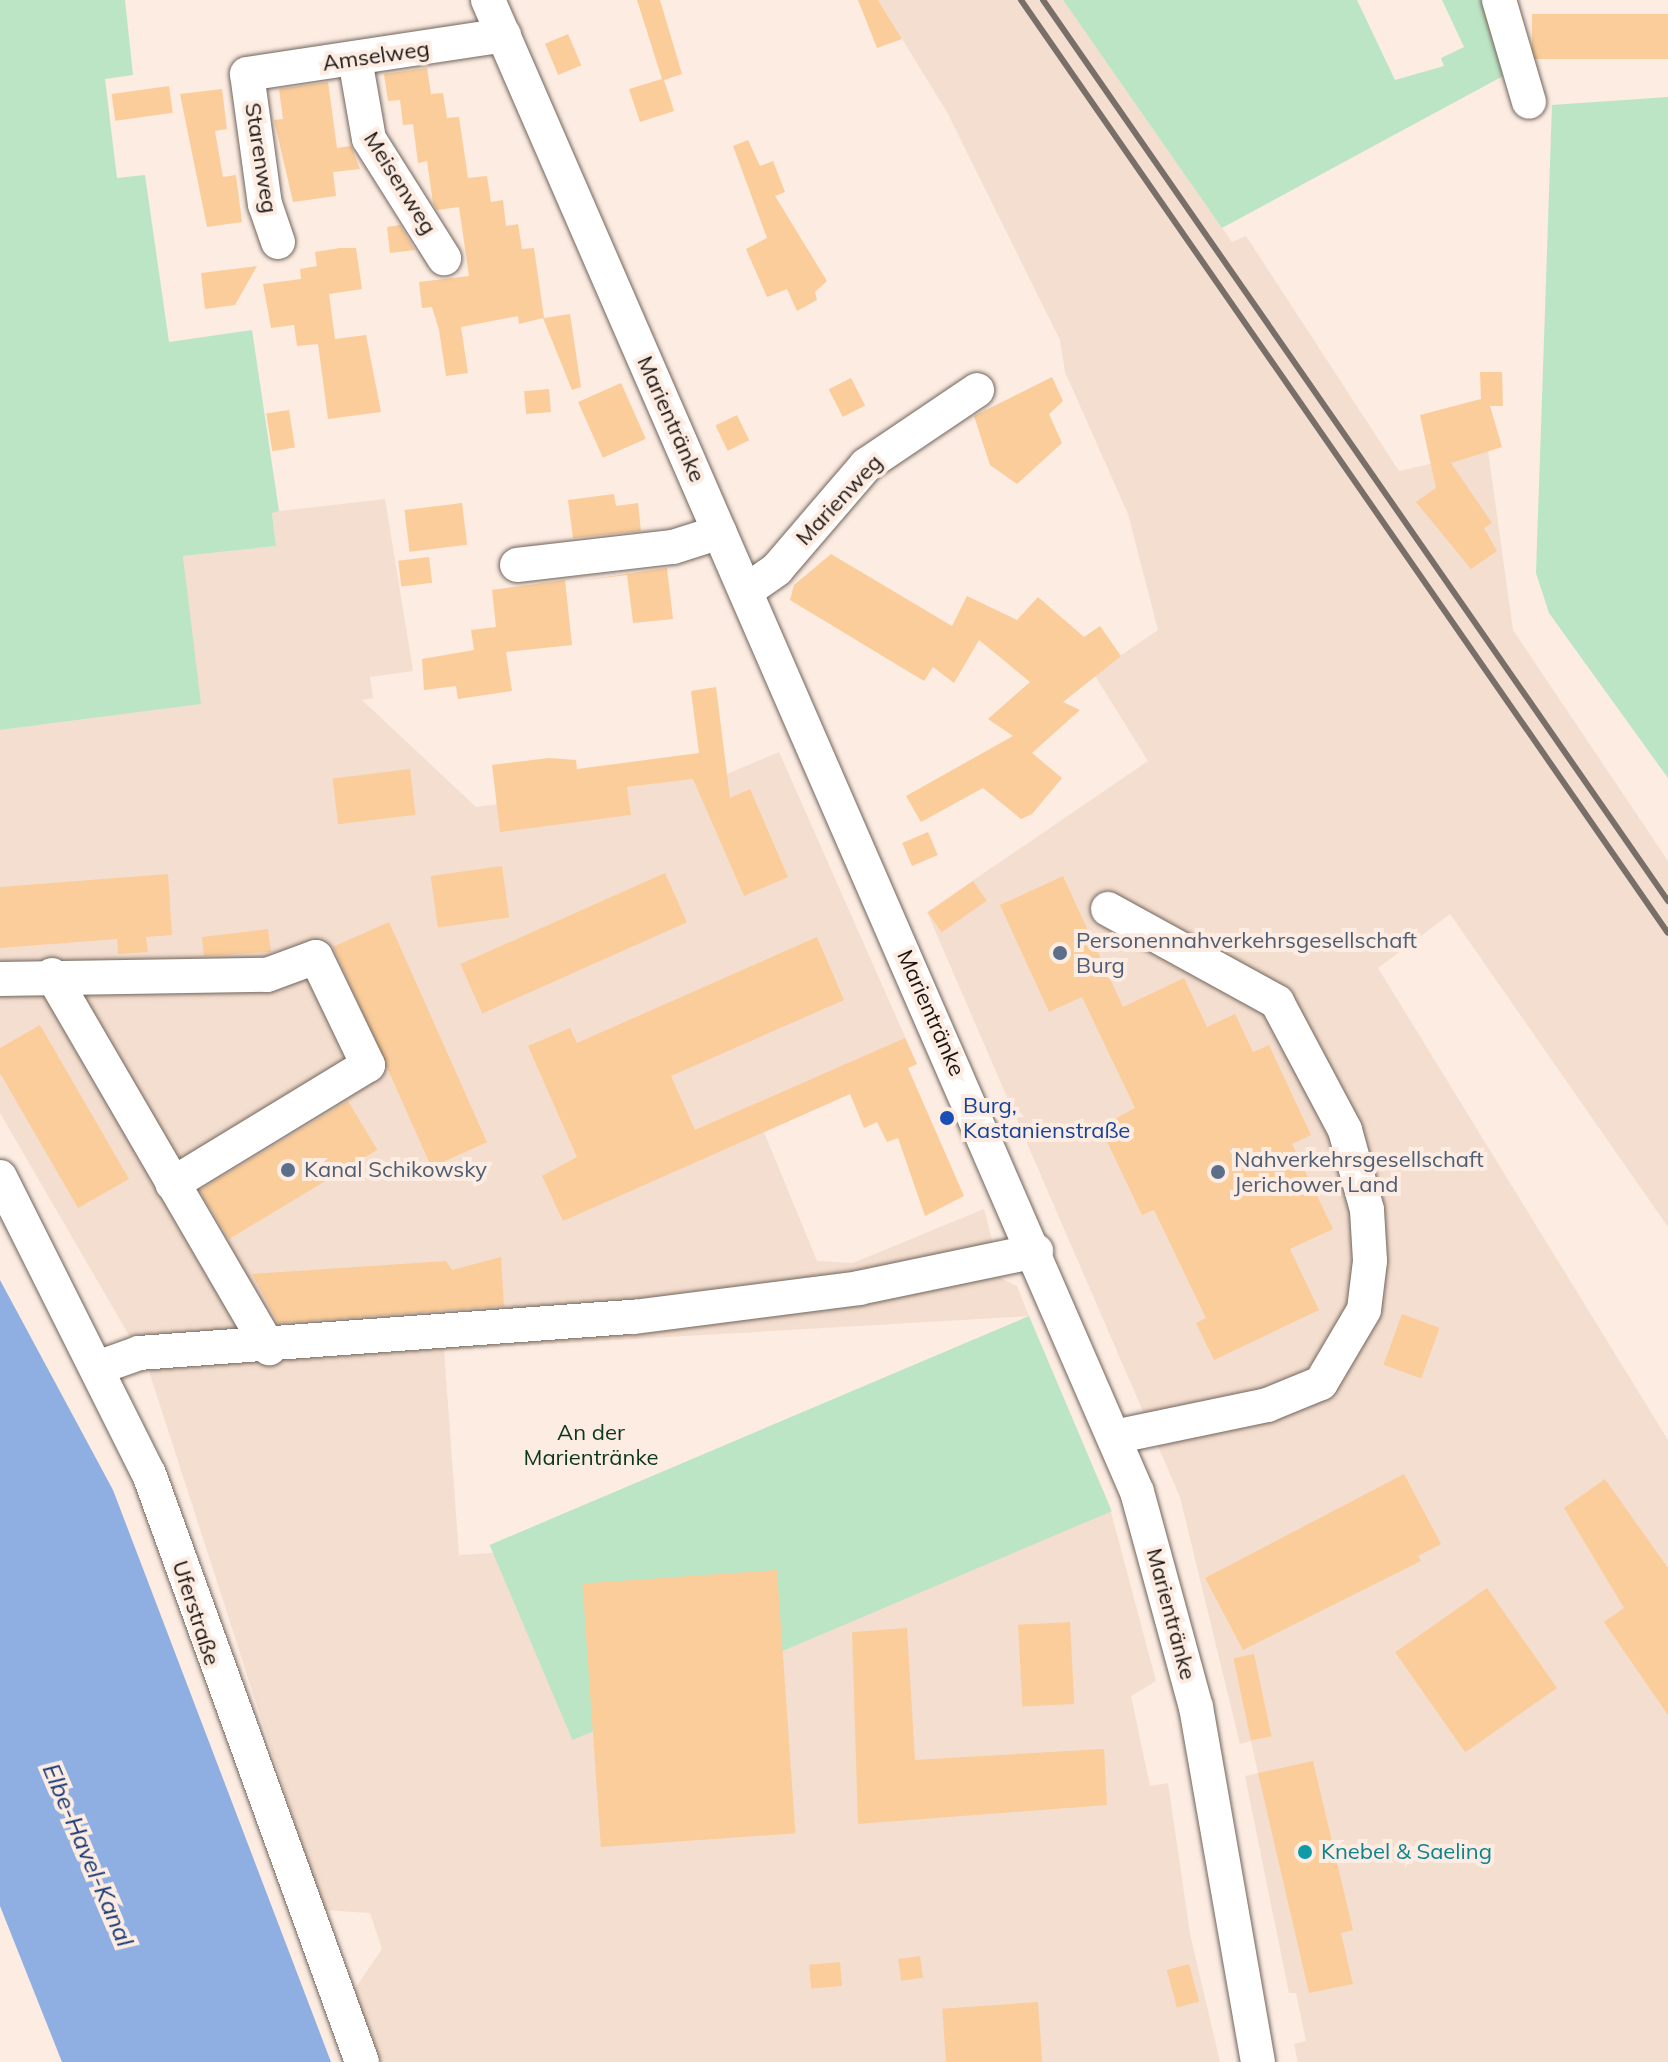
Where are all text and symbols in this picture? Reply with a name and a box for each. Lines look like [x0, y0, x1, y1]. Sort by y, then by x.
street label: Amselweg [321, 35, 431, 77]
street label: Starenweg [239, 101, 283, 215]
street label: Meisenweg [358, 127, 442, 239]
street label: Marientränke [631, 352, 711, 486]
street label: Marienweg [790, 449, 888, 551]
place label: Personennahverkehrsgesellschaft Burg [1076, 927, 1417, 978]
marker: Personennahverkehrsgesellschaft Burg [1051, 944, 1069, 962]
street label: Marientränke [891, 946, 971, 1080]
place label: Burg, Kastanienstraße [963, 1092, 1130, 1144]
marker: Burg, Kastanienstraße [938, 1109, 956, 1127]
place label: Nahverkehrsgesellschaft Jerichower Land [1234, 1146, 1484, 1198]
place label: Kanal Schikowsky [304, 1157, 487, 1183]
marker: Kanal Schikowsky [279, 1161, 297, 1179]
marker: Nahverkehrsgesellschaft Jerichower Land [1209, 1163, 1227, 1181]
park label: An der Marientränke [524, 1419, 658, 1470]
street label: Marientränke [1141, 1545, 1201, 1683]
street label: Uferstraße [167, 1557, 225, 1669]
water label: Elbe-Havel-Kanal [36, 1759, 140, 1951]
place label: Knebel & Saeling [1321, 1839, 1492, 1865]
marker: Knebel & Saeling [1296, 1843, 1314, 1861]

